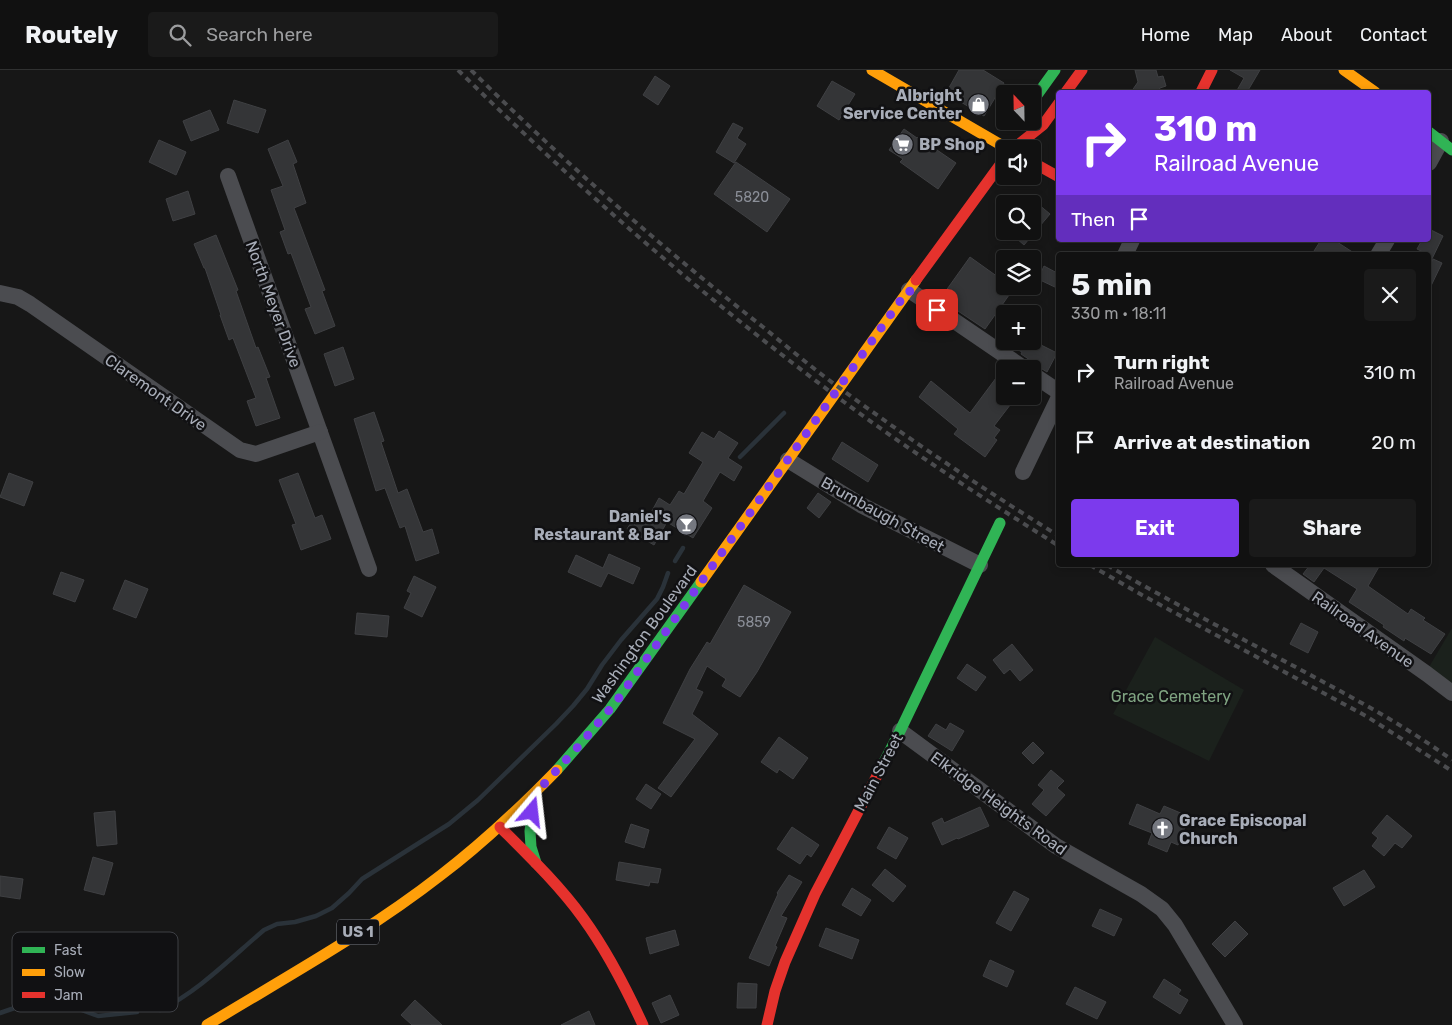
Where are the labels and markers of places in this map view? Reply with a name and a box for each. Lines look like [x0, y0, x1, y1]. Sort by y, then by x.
place label: Albright Service Center [843, 86, 963, 123]
shop icon: Albright Service Center [966, 92, 990, 116]
supermarket icon: BP Shop [891, 132, 915, 156]
place label: BP Shop [919, 135, 985, 154]
pin [916, 289, 958, 331]
place label: Daniel's Restaurant & Bar [534, 507, 672, 544]
bar icon: Daniel's Restaurant & Bar [675, 513, 699, 537]
place label: Grace Episcopal Church [1179, 811, 1307, 848]
church icon: Grace Episcopal Church [1151, 817, 1175, 841]

